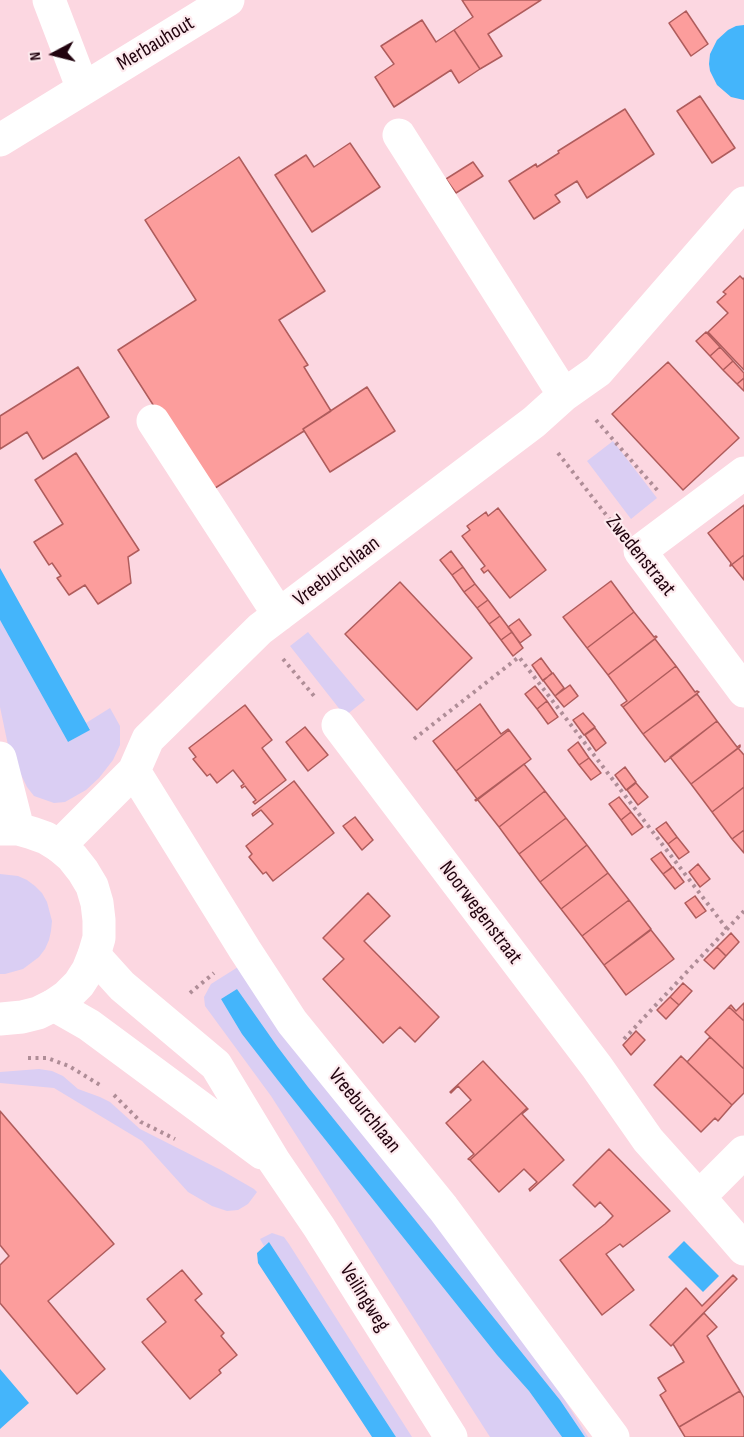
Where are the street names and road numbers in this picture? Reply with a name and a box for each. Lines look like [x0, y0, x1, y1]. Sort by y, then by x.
street label: Merbauhout [113, 11, 199, 77]
street label: Zwedenstraat [600, 510, 680, 602]
street label: Vreeburchlaan [289, 531, 385, 613]
street label: Noorwegenstraat [433, 856, 527, 970]
street label: Vreeburchlaan [322, 1064, 406, 1158]
street label: Veilingweg [333, 1259, 395, 1337]

